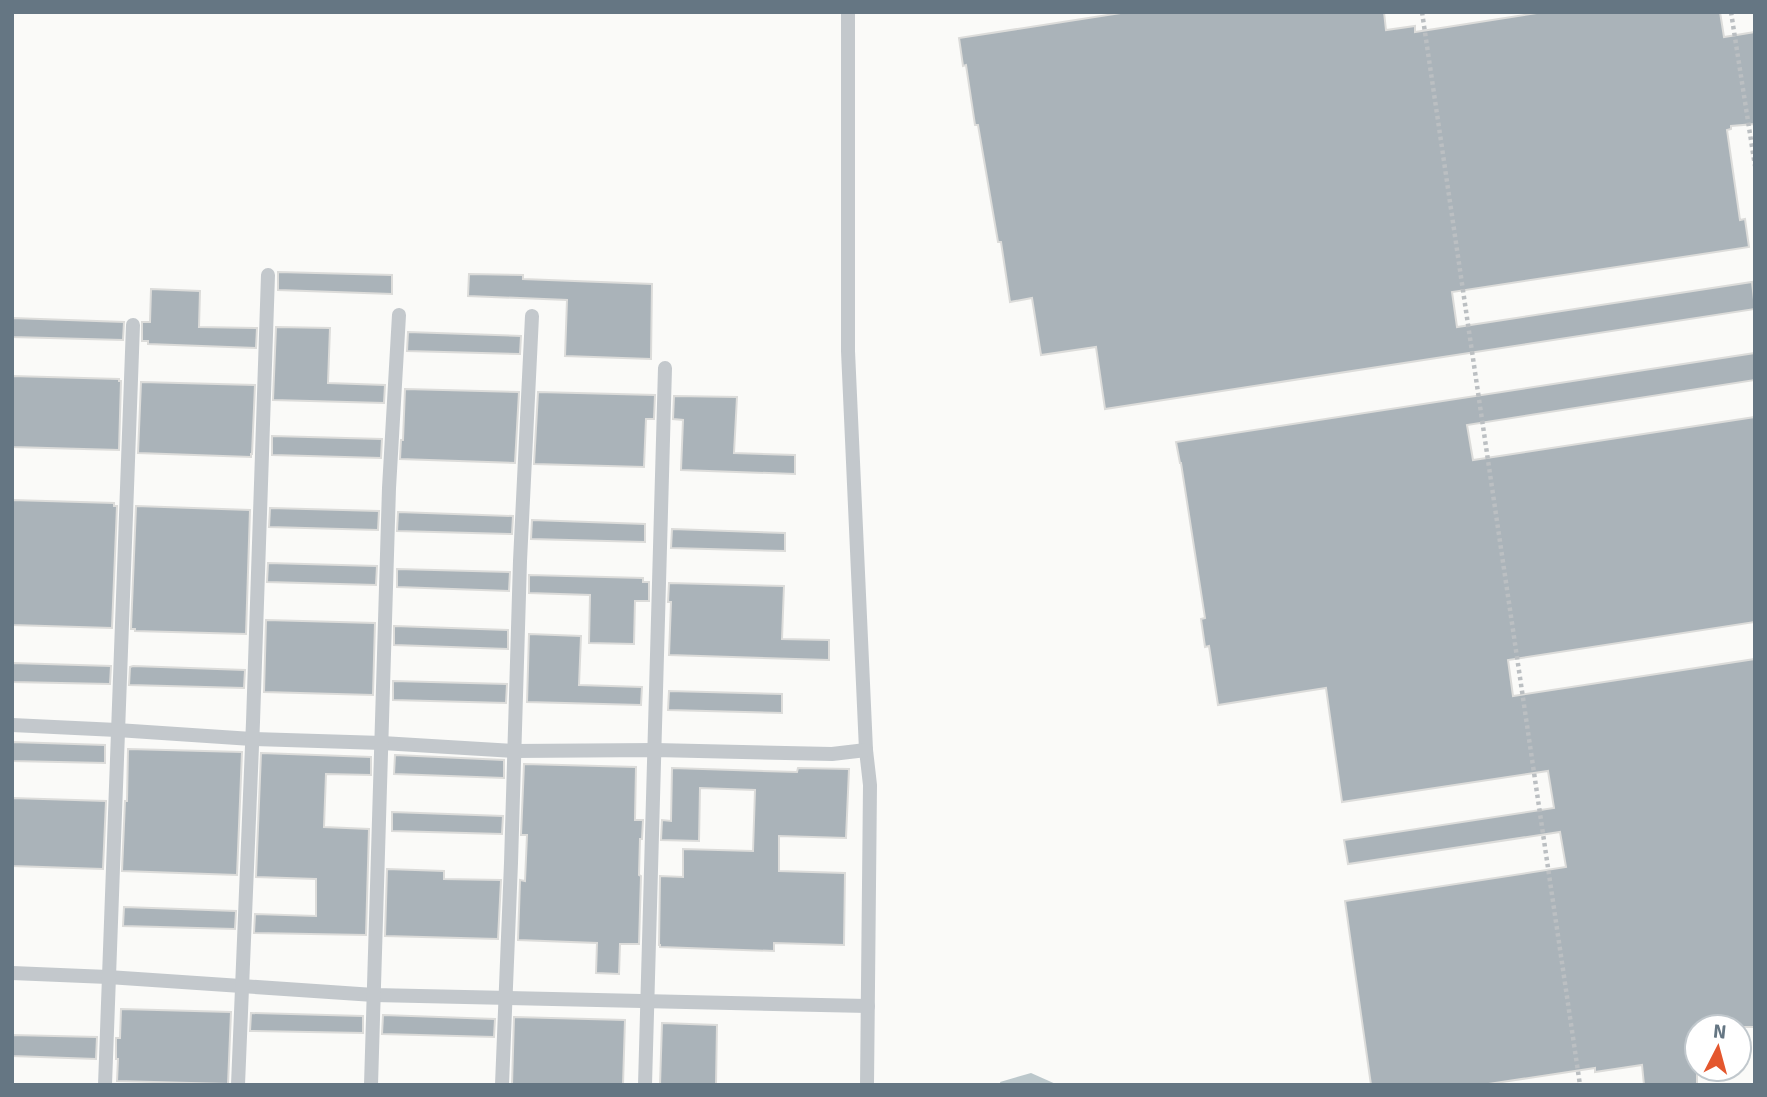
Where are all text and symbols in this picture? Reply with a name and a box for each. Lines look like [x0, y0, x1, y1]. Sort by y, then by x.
north arrow [1683, 1013, 1753, 1083]
text: N [1712, 1019, 1727, 1045]

